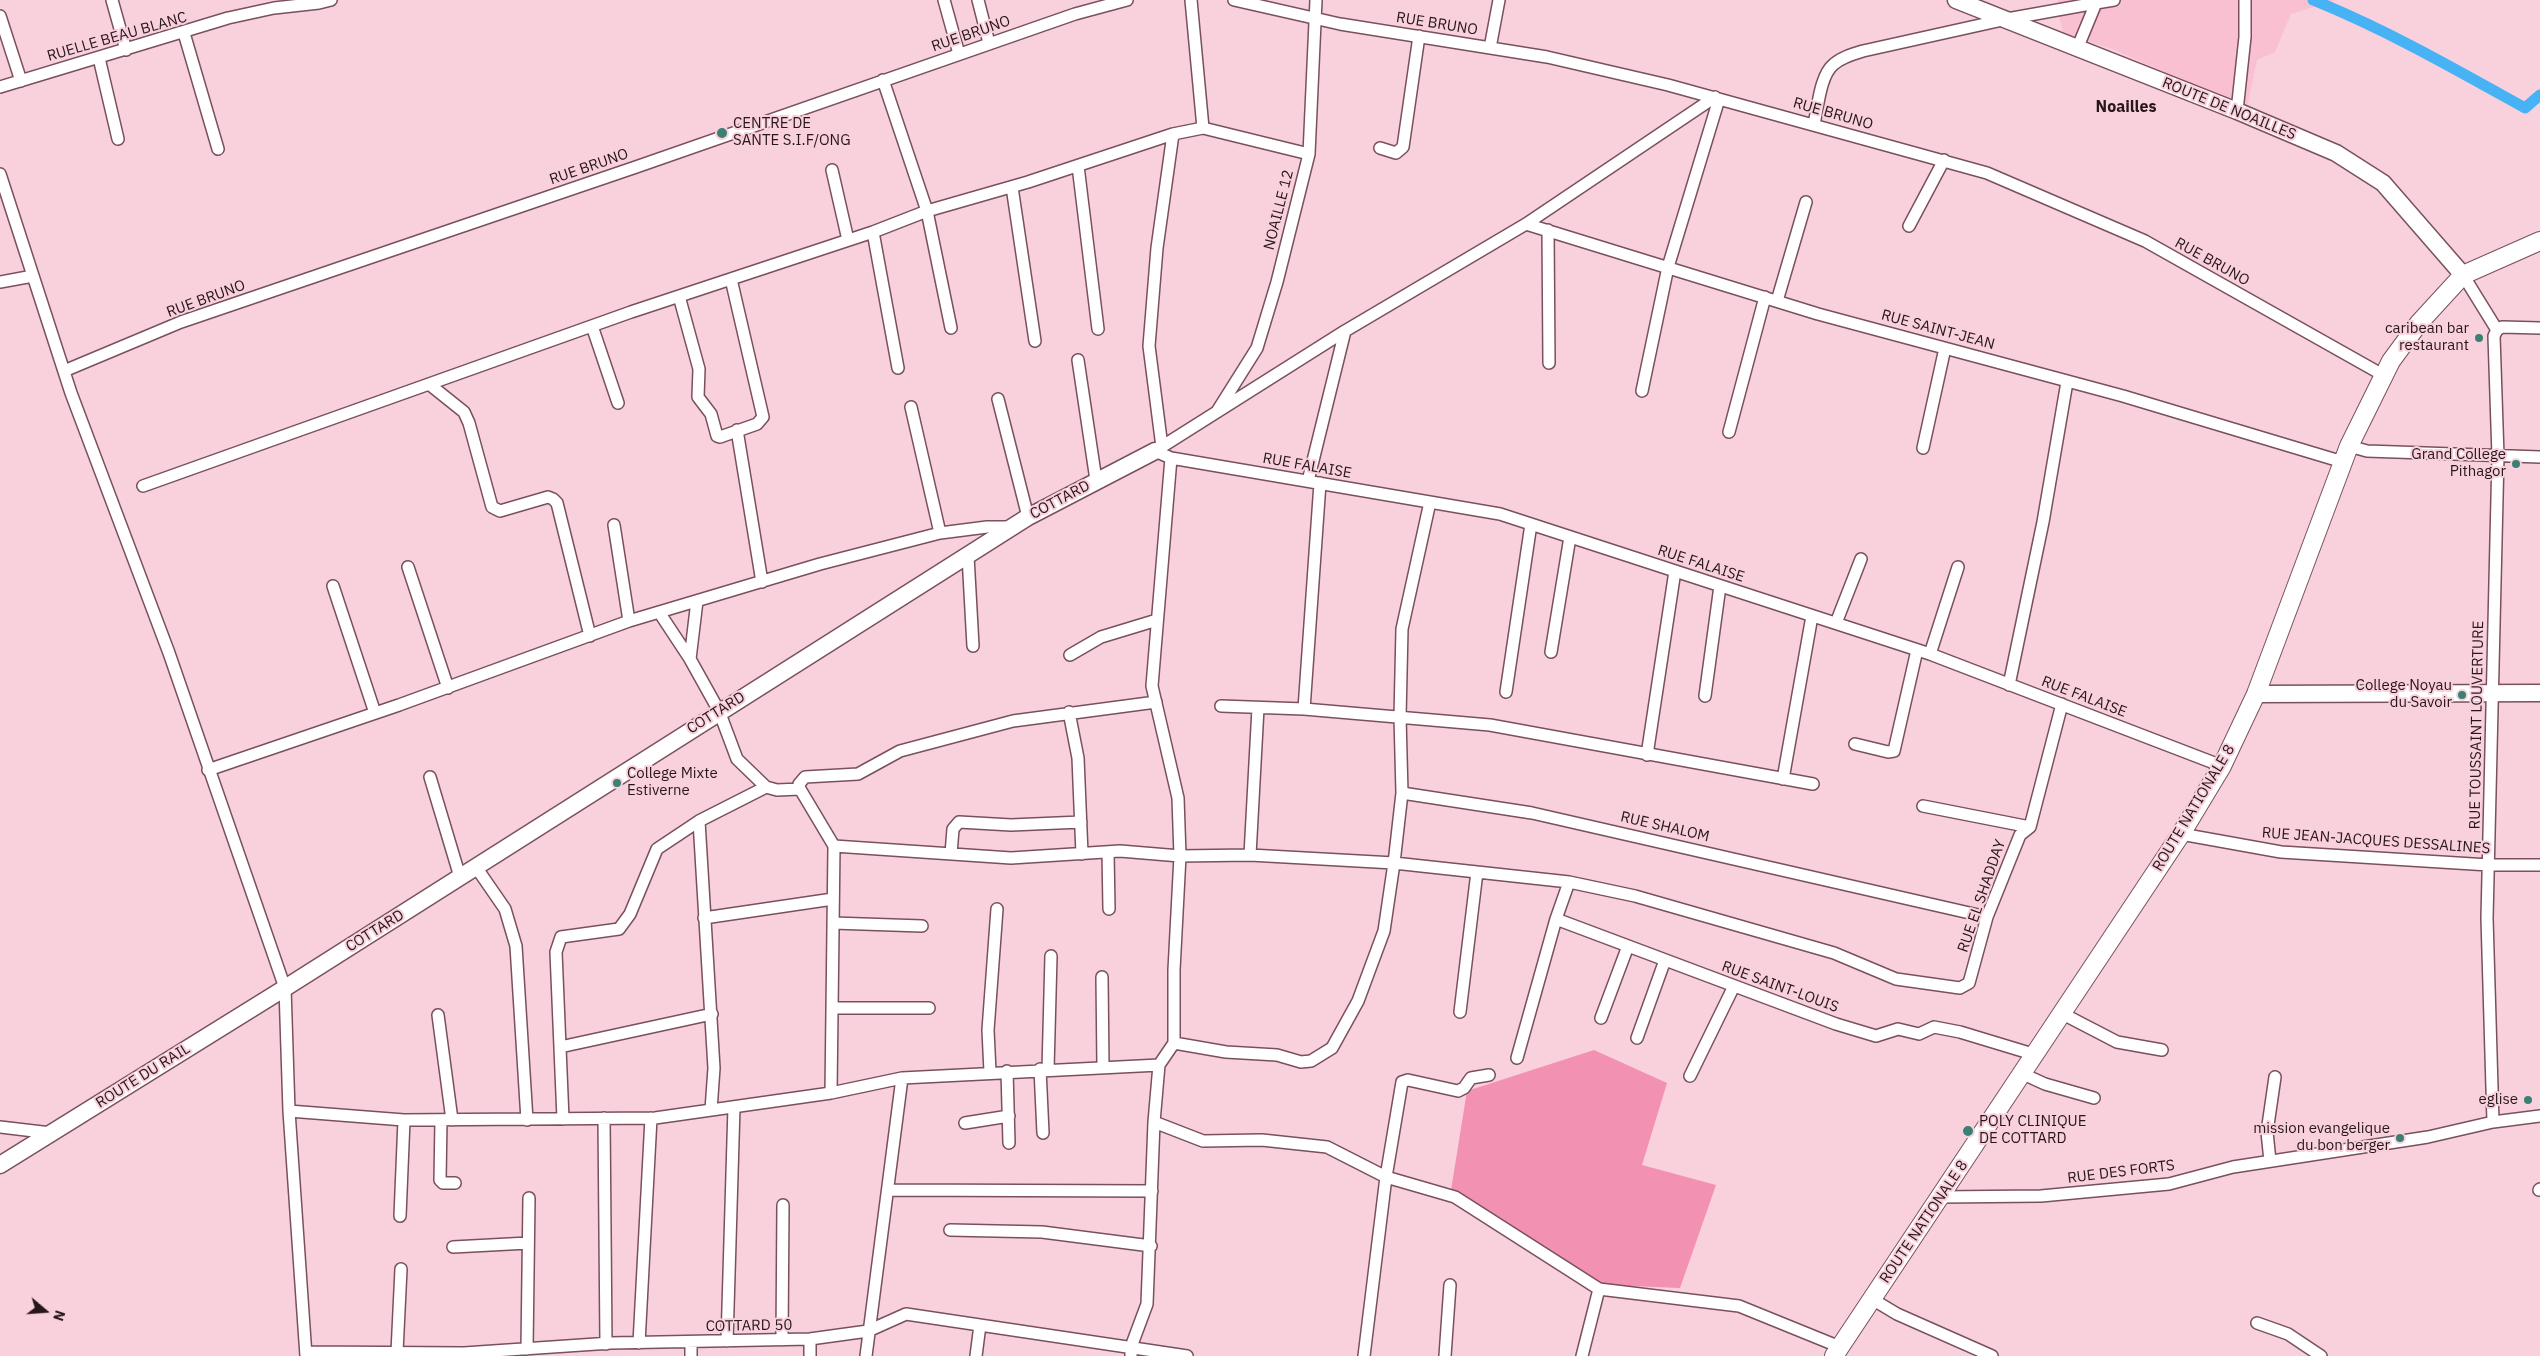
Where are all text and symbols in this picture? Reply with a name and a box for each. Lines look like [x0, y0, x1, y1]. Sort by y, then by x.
street label: RUELLE BEAU BLANC [45, 8, 189, 66]
street label: RUE BRUNO [1395, 9, 1479, 39]
street label: RUE BRUNO [929, 12, 1013, 56]
street label: ROUTE DE NOAILLES [2160, 74, 2298, 144]
street label: RUE BRUNO [1791, 94, 1875, 134]
district label: Noailles [2096, 97, 2156, 117]
place label: CENTRE DE SANTE S.I.F/ONG [733, 115, 851, 150]
marker: CENTRE DE SANTE S.I.F/ONG [715, 126, 729, 140]
street label: RUE BRUNO [547, 145, 631, 189]
street label: NOAILLE 12 [1260, 168, 1298, 252]
street label: RUE BRUNO [2172, 234, 2252, 290]
street label: RUE BRUNO [164, 276, 248, 322]
street label: RUE SAINT-JEAN [1879, 306, 1997, 354]
place label: caribean bar restaurant [2385, 320, 2469, 355]
marker: caribean bar restaurant [2473, 332, 2485, 344]
place label: Grand College Pithagor [2411, 446, 2506, 481]
street label: RUE FALAISE [1261, 449, 1353, 483]
marker: Grand College Pithagor [2510, 458, 2522, 470]
street label: COTTARD [1027, 477, 1093, 523]
street label: RUE FALAISE [1655, 542, 1747, 586]
street label: RUE TOUSSAINT LOUVERTURE [2466, 621, 2488, 829]
street label: RUE FALAISE [2039, 672, 2129, 722]
place label: College Noyau du Savoir [2356, 677, 2452, 712]
street label: COTTARD [684, 688, 748, 738]
marker: College Noyau du Savoir [2456, 689, 2468, 701]
street label: ROUTE NATIONALE 8 [2149, 741, 2239, 875]
place label: College Mixte Estiverne [627, 765, 718, 800]
marker: College Mixte Estiverne [611, 777, 623, 789]
street label: RUE SHALOM [1619, 808, 1711, 846]
street label: RUE JEAN-JACQUES DESSALINES [2261, 824, 2491, 858]
street label: RUE EL SHADDAY [1954, 837, 2010, 955]
street label: COTTARD [343, 906, 407, 956]
street label: RUE SAINT-LOUIS [1719, 957, 1841, 1017]
street label: ROUTE DU RAIL [93, 1040, 193, 1112]
place label: eglise [2478, 1091, 2518, 1109]
marker: eglise [2522, 1094, 2534, 1106]
place label: POLY CLINIQUE DE COTTARD [1979, 1113, 2087, 1148]
place label: mission evangelique du bon berger [2253, 1120, 2390, 1155]
marker: POLY CLINIQUE DE COTTARD [1961, 1124, 1975, 1138]
marker: mission evangelique du bon berger [2394, 1132, 2406, 1144]
street label: RUE DES FORTS [2066, 1156, 2176, 1188]
street label: ROUTE NATIONALE 8 [1876, 1157, 1972, 1287]
north arrow [20, 1286, 70, 1336]
text: N [49, 1308, 69, 1323]
street label: COTTARD 50 [705, 1316, 793, 1336]

